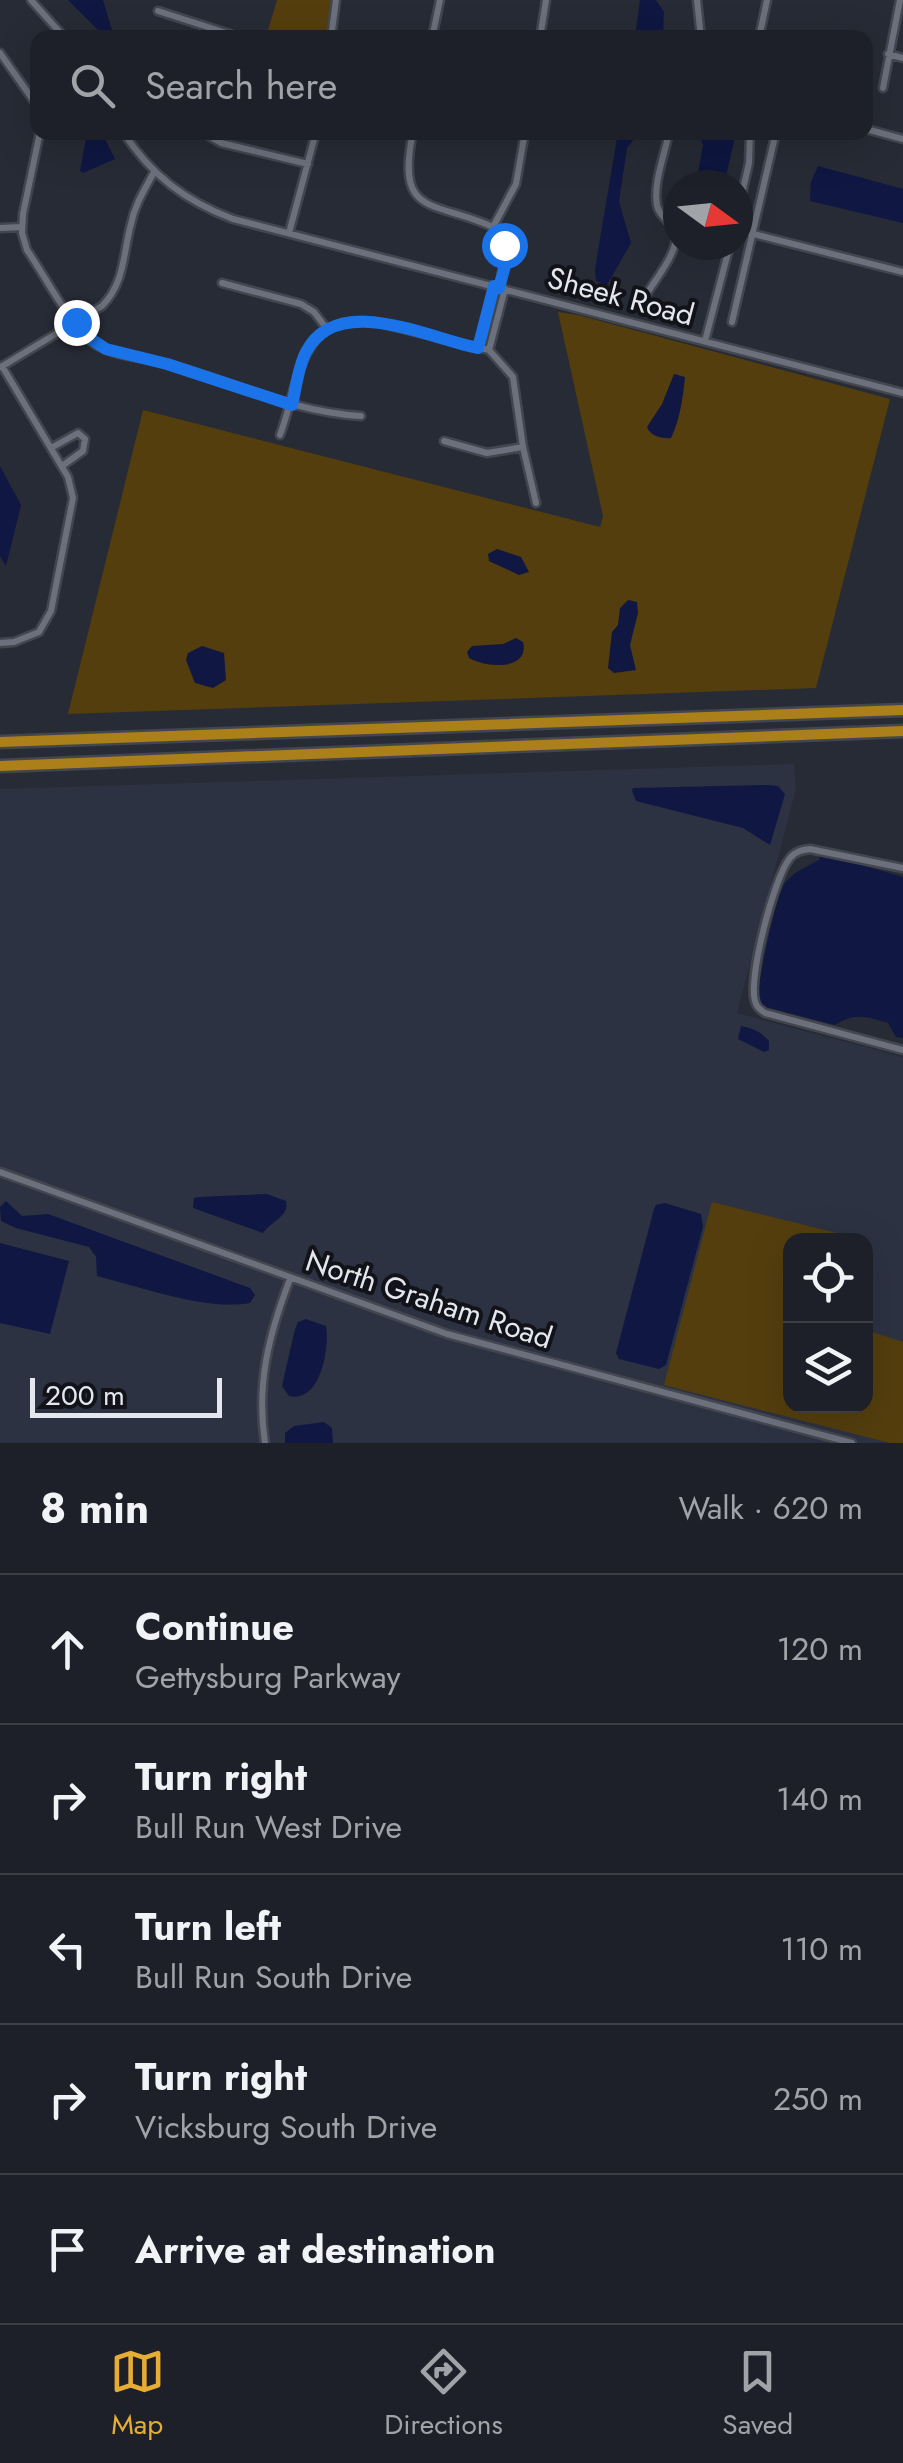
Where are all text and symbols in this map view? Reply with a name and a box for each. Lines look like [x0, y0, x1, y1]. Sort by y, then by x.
search box [30, 30, 873, 140]
icon: search [65, 58, 120, 113]
text: Search here [145, 58, 337, 113]
north arrow [663, 170, 753, 260]
route start [482, 223, 528, 269]
street label: Sheek Road [543, 256, 699, 336]
route end [54, 300, 100, 346]
map controls [783, 1233, 873, 1413]
button: locate [783, 1233, 873, 1323]
street label: North Graham Road [300, 1239, 558, 1359]
button: layers [783, 1323, 873, 1413]
scale bar [30, 1373, 222, 1418]
text: 200 m [45, 1375, 125, 1416]
text: 8 min [40, 1478, 149, 1539]
text: Walk · 620 m [678, 1485, 863, 1531]
text: Continue [135, 1599, 294, 1654]
icon: ahead [40, 1622, 95, 1677]
text: 120 m [777, 1626, 863, 1672]
text: Gettysburg Parkway [135, 1654, 401, 1700]
text: Turn right [135, 1749, 307, 1804]
icon: right [40, 1772, 95, 1827]
text: 140 m [776, 1776, 863, 1822]
text: Bull Run West Drive [135, 1804, 402, 1850]
text: Turn left [135, 1899, 281, 1954]
icon: left [40, 1922, 95, 1977]
text: 110 m [780, 1926, 863, 1972]
text: Bull Run South Drive [135, 1954, 412, 2000]
text: Turn right [135, 2049, 307, 2104]
icon: right [40, 2072, 95, 2127]
text: 250 m [773, 2076, 863, 2122]
text: Vicksburg South Drive [135, 2104, 437, 2150]
icon: arrive [40, 2222, 95, 2277]
text: Arrive at destination [135, 2222, 496, 2277]
tab: Map [110, 2344, 165, 2445]
tab: Directions [384, 2344, 503, 2445]
tab: Saved [722, 2344, 793, 2445]

